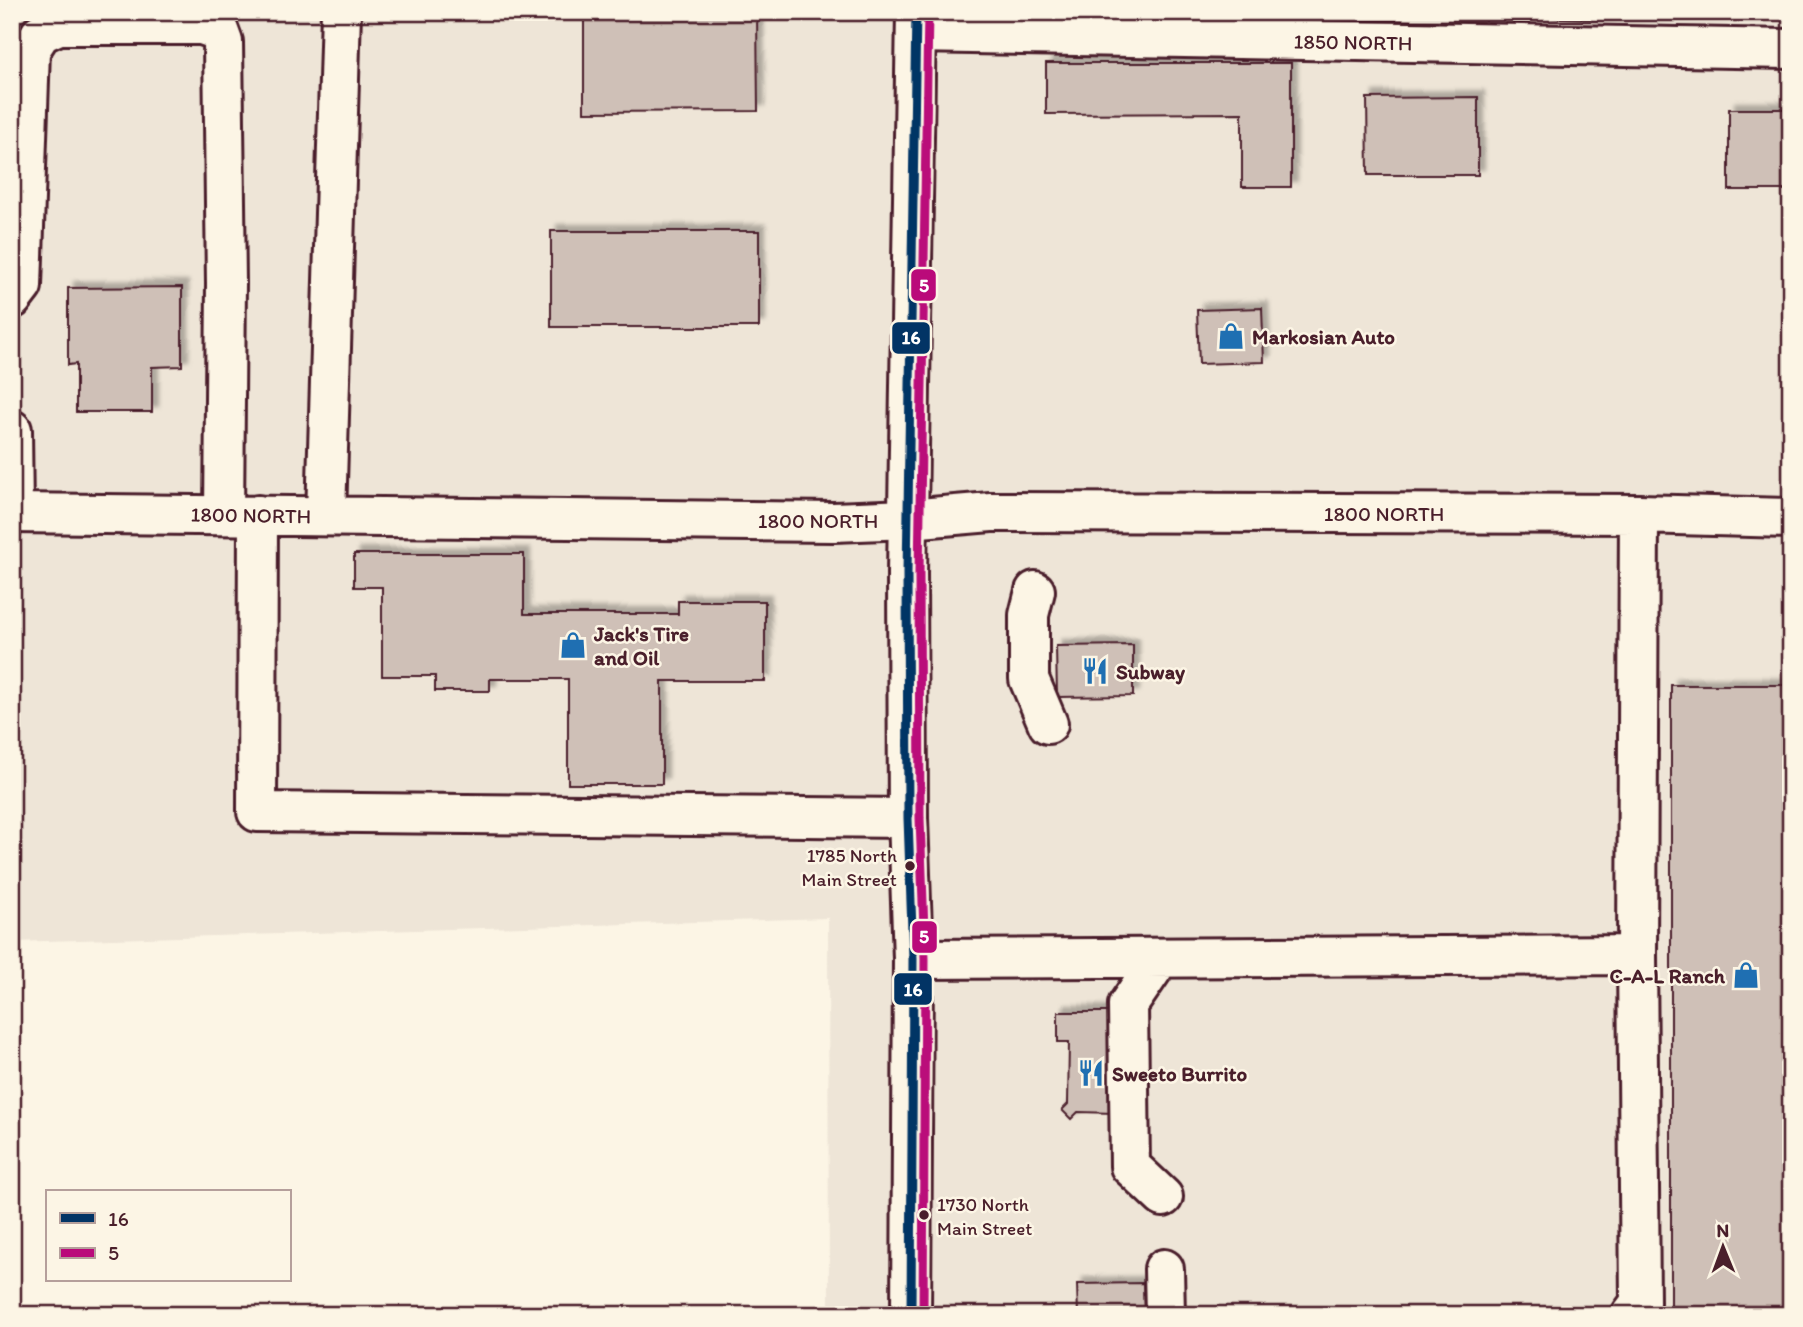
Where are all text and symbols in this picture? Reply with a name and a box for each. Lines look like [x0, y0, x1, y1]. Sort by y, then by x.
street label: 1850 NORTH [1293, 28, 1413, 56]
line badge: 5 [910, 268, 937, 302]
text: 5 [919, 274, 929, 297]
line badge: 16 [891, 321, 931, 355]
shop icon: Markosian Auto [1216, 321, 1246, 351]
place label: Markosian Auto [1252, 324, 1395, 349]
text: 16 [902, 326, 920, 349]
street label: 1800 NORTH [190, 501, 312, 529]
street label: 1800 NORTH [1324, 501, 1444, 526]
street label: 1800 NORTH [758, 508, 878, 533]
place label: Jack's Tire and Oil [593, 621, 689, 670]
shop icon: Jack's Tire and Oil [558, 630, 588, 660]
restaurant icon: Subway [1080, 656, 1110, 686]
place label: Subway [1116, 659, 1186, 685]
place label: 1785 North Main Street [802, 844, 897, 891]
marker: 1785 North Main Street [903, 859, 917, 873]
line badge: 5 [911, 920, 938, 954]
text: 5 [919, 925, 929, 948]
shop icon: C-A-L Ranch [1731, 960, 1761, 990]
place label: C-A-L Ranch [1609, 963, 1726, 988]
line badge: 16 [893, 972, 933, 1006]
text: 16 [904, 978, 922, 1001]
restaurant icon: Sweeto Burrito [1076, 1058, 1106, 1088]
place label: Sweeto Burrito [1112, 1061, 1247, 1086]
legend [46, 1190, 290, 1282]
place label: 1730 North Main Street [937, 1193, 1032, 1240]
text: 16 [108, 1206, 129, 1231]
marker: 1730 North Main Street [917, 1208, 931, 1222]
north arrow [1688, 1212, 1758, 1282]
text: N [1716, 1219, 1729, 1242]
text: 5 [108, 1240, 119, 1265]

